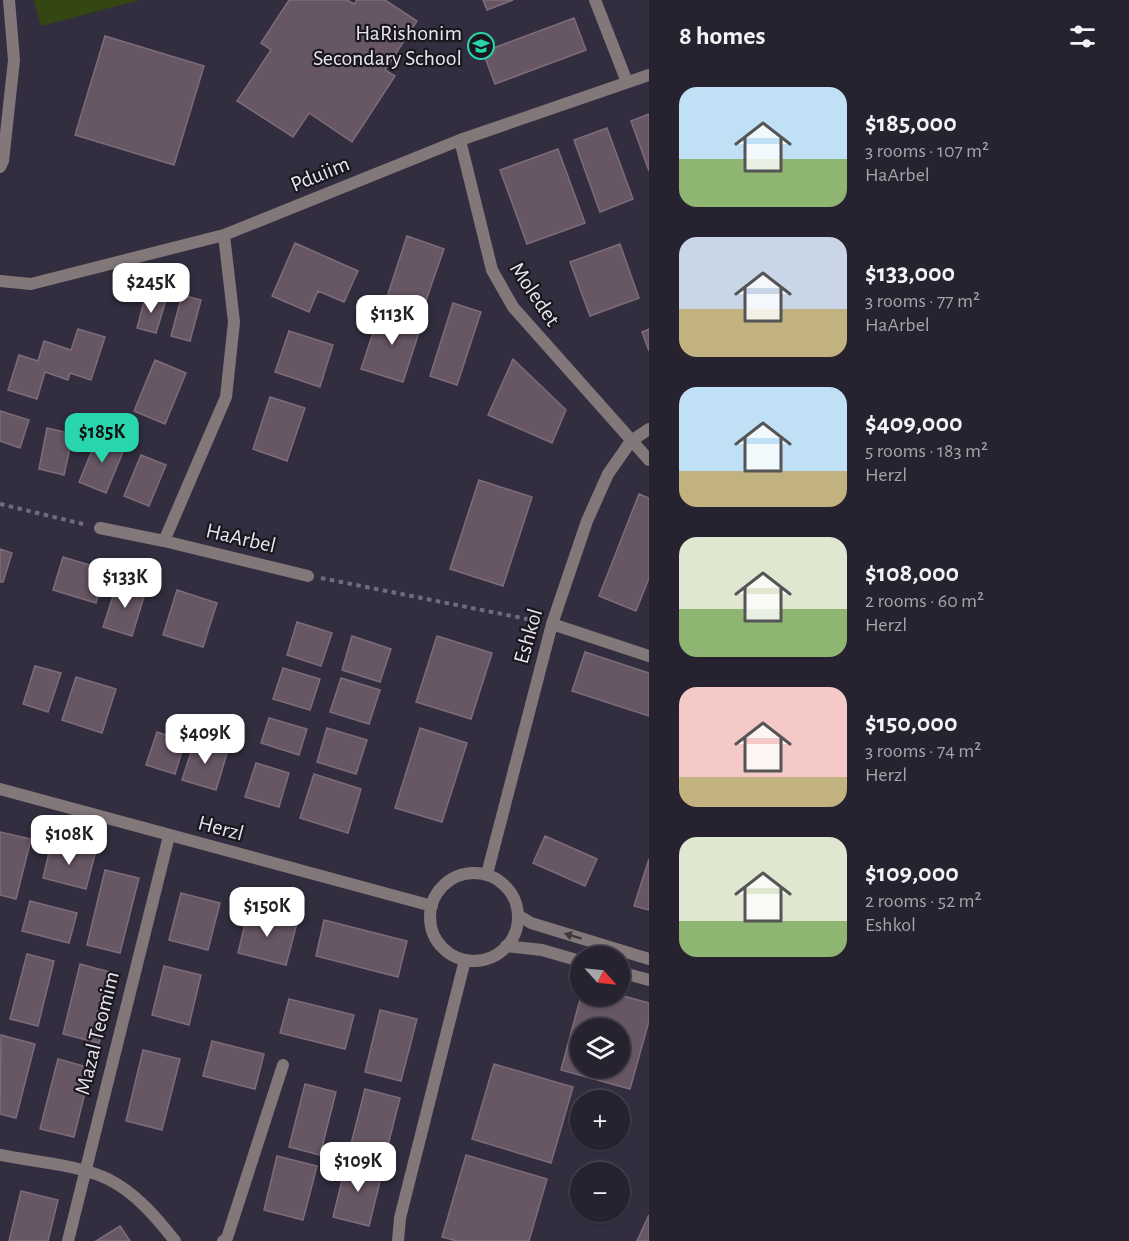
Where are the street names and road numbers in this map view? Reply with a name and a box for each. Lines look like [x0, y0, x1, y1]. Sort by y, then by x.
street label: Pduiim [287, 152, 353, 196]
street label: Moledet [506, 258, 564, 330]
street label: HaArbel [204, 519, 278, 557]
street label: Eshkol [510, 606, 546, 666]
street label: Herzl [196, 811, 246, 845]
street label: Mazal Teomim [71, 969, 123, 1097]

